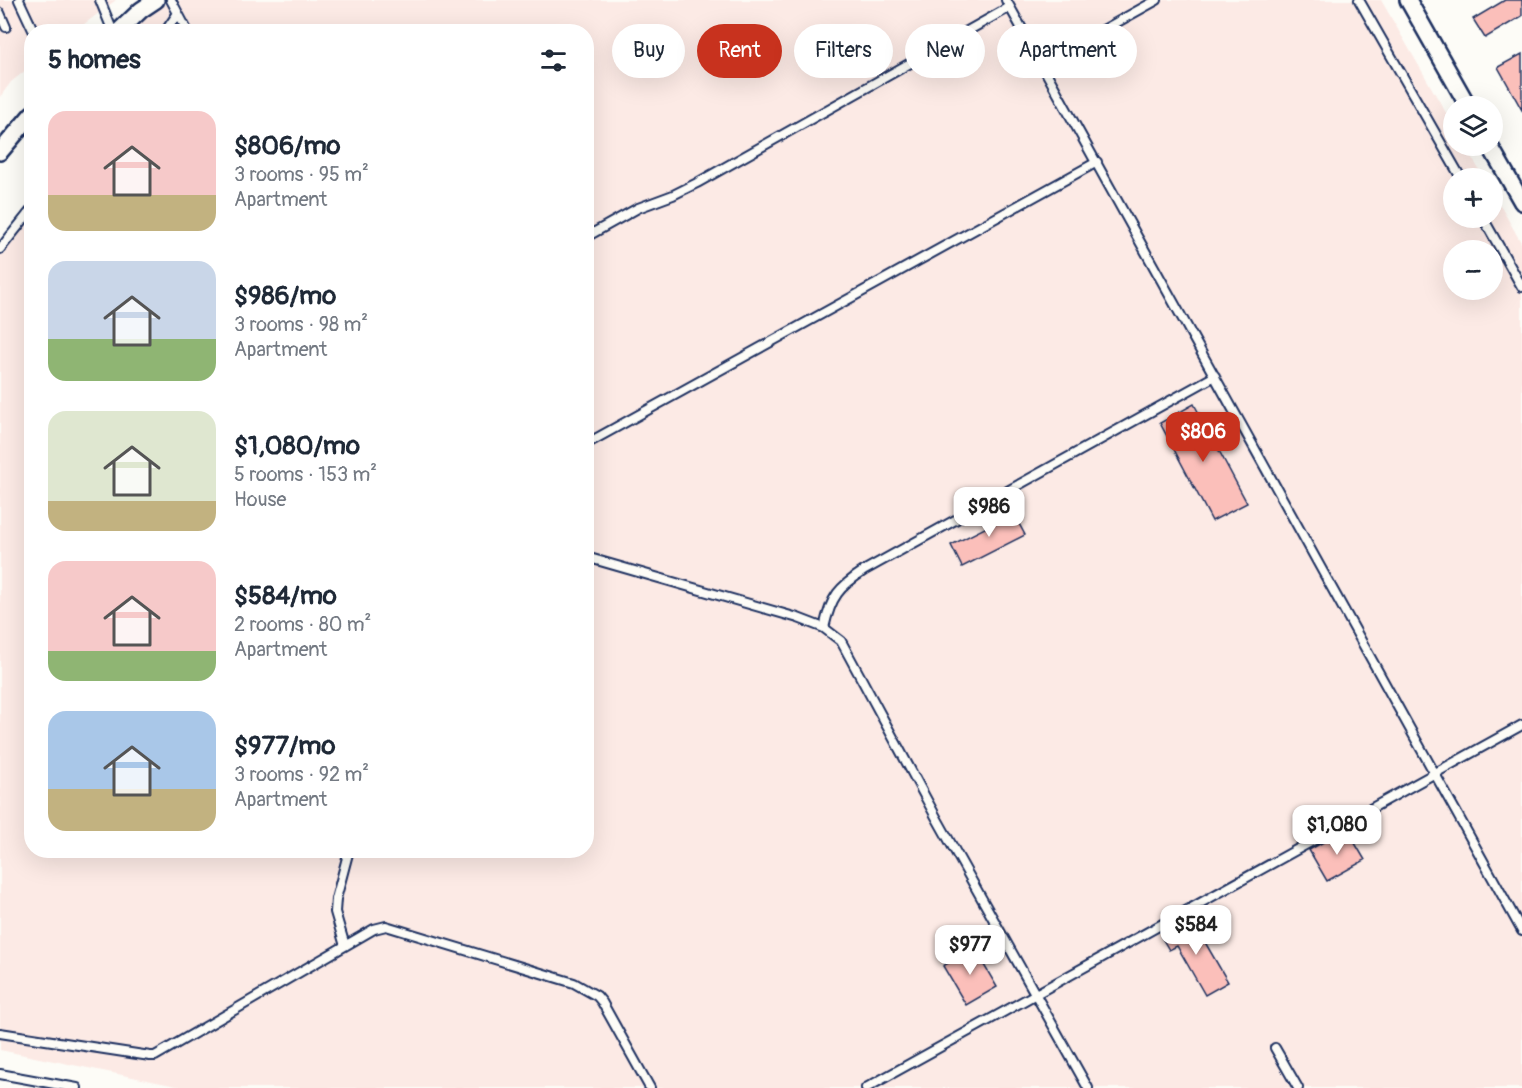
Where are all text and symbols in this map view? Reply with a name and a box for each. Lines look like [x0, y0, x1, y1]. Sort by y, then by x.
chip: Buy [612, 24, 685, 78]
chip: Rent [697, 24, 782, 78]
chip: Filters [794, 24, 893, 78]
chip: New [905, 24, 985, 78]
chip: Apartment [997, 24, 1137, 78]
text: 5 homes [48, 44, 141, 76]
icon: filters [537, 44, 570, 77]
map controls [1443, 96, 1503, 300]
button: layers [1443, 96, 1503, 156]
text: $806/mo [234, 130, 340, 162]
icon: home [96, 135, 168, 207]
text: 3 rooms · 95 m² [234, 162, 369, 187]
button: + [1443, 168, 1503, 228]
text: Apartment [234, 187, 327, 212]
button: − [1443, 240, 1503, 300]
text: $986/mo [234, 280, 336, 312]
icon: home [96, 285, 168, 357]
text: 3 rooms · 98 m² [234, 312, 368, 337]
text: Apartment [234, 337, 327, 362]
pin: $806 [1167, 412, 1239, 463]
text: $806 [1180, 419, 1226, 444]
text: $1,080/mo [234, 430, 360, 462]
icon: home [96, 435, 168, 507]
text: 5 rooms · 153 m² [234, 462, 377, 487]
text: House [234, 487, 286, 512]
pin: $986 [953, 487, 1025, 538]
text: $986 [968, 494, 1010, 519]
text: $584/mo [234, 580, 337, 612]
icon: home [96, 585, 168, 657]
text: 2 rooms · 80 m² [234, 612, 371, 637]
text: Apartment [234, 637, 327, 662]
text: $977/mo [234, 730, 335, 762]
icon: home [96, 735, 168, 807]
text: 3 rooms · 92 m² [234, 762, 369, 787]
text: Apartment [234, 787, 327, 812]
pin: $1,080 [1288, 805, 1386, 856]
text: $1,080 [1306, 812, 1368, 837]
pin: $584 [1160, 905, 1232, 956]
text: $584 [1174, 912, 1218, 937]
pin: $977 [934, 925, 1006, 976]
text: $977 [949, 932, 991, 957]

